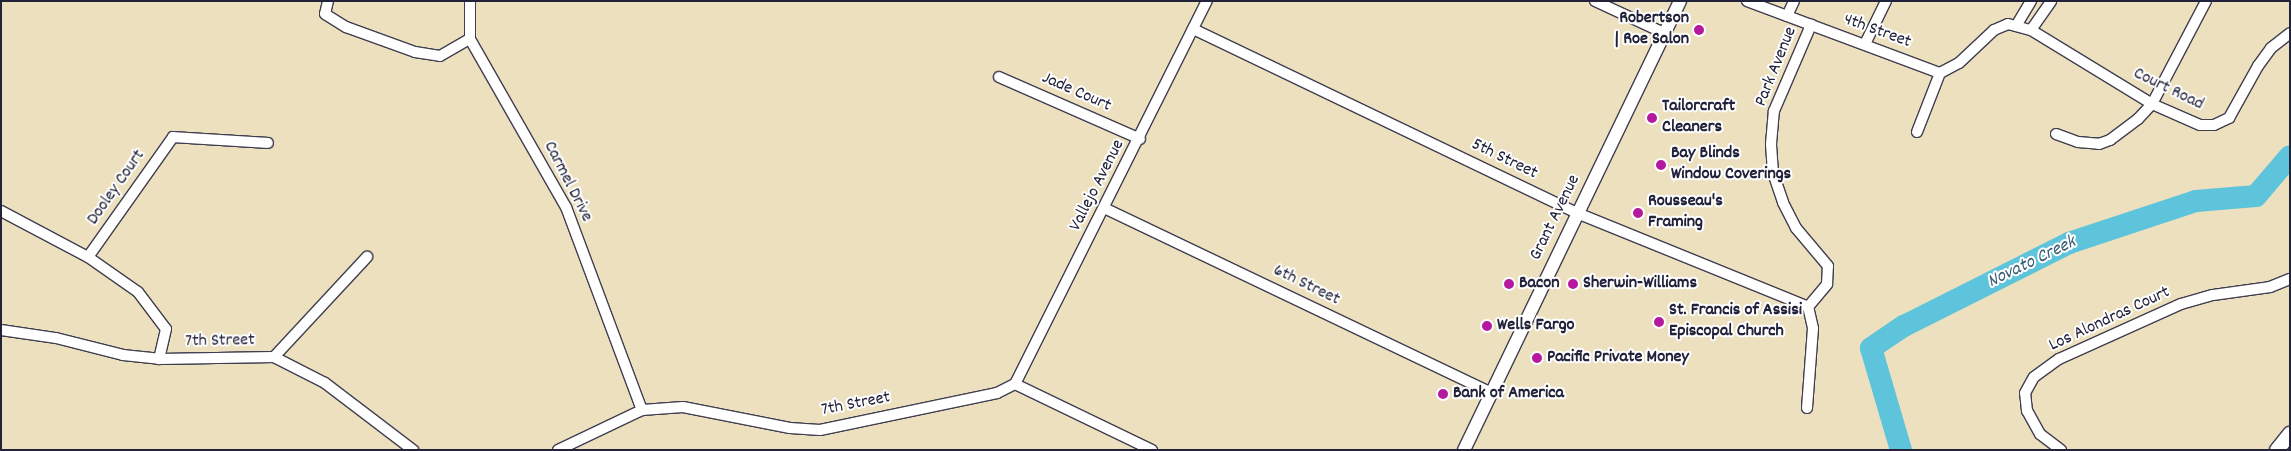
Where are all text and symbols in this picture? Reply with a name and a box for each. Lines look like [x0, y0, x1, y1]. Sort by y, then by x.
place label: Robertson | Roe Salon [1614, 9, 1689, 52]
street label: 4th Street [1840, 10, 1914, 54]
marker: Robertson | Roe Salon [1693, 24, 1705, 36]
street label: Park Avenue [1751, 24, 1803, 110]
street label: Court Road [2129, 64, 2207, 116]
street label: Jade Court [1038, 68, 1114, 118]
place label: Tailorcraft Cleaners [1662, 97, 1735, 140]
marker: Tailorcraft Cleaners [1646, 112, 1658, 124]
street label: 5th Street [1467, 135, 1541, 185]
street label: Vallejo Avenue [1066, 137, 1130, 235]
street label: Carmel Drive [538, 138, 596, 226]
place label: Bay Blinds Window Coverings [1671, 144, 1791, 186]
street label: Dooley Court [83, 146, 151, 230]
marker: Bay Blinds Window Coverings [1655, 159, 1667, 171]
street label: Grant Avenue [1526, 172, 1586, 264]
place label: Rousseau's Framing [1648, 192, 1723, 234]
marker: Rousseau's Framing [1632, 207, 1644, 219]
water label: Novato Creek [1984, 232, 2080, 294]
street label: 6th Street [1269, 261, 1343, 311]
place label: Bacon [1519, 273, 1560, 295]
place label: Sherwin-Williams [1583, 273, 1697, 295]
marker: Bacon [1503, 278, 1515, 290]
marker: Sherwin-Williams [1567, 278, 1579, 290]
street label: Los Alondras Court [2046, 283, 2174, 357]
place label: St. Francis of Assisi Episcopal Church [1669, 301, 1802, 344]
place label: Wells Fargo [1497, 315, 1575, 337]
marker: St. Francis of Assisi Episcopal Church [1653, 316, 1665, 328]
marker: Wells Fargo [1481, 320, 1493, 332]
street label: 7th Street [185, 331, 255, 353]
place label: Pacific Private Money [1547, 347, 1689, 369]
marker: Pacific Private Money [1531, 352, 1543, 364]
place label: Bank of America [1453, 383, 1564, 405]
street label: 7th Street [820, 388, 892, 422]
marker: Bank of America [1437, 388, 1449, 400]

